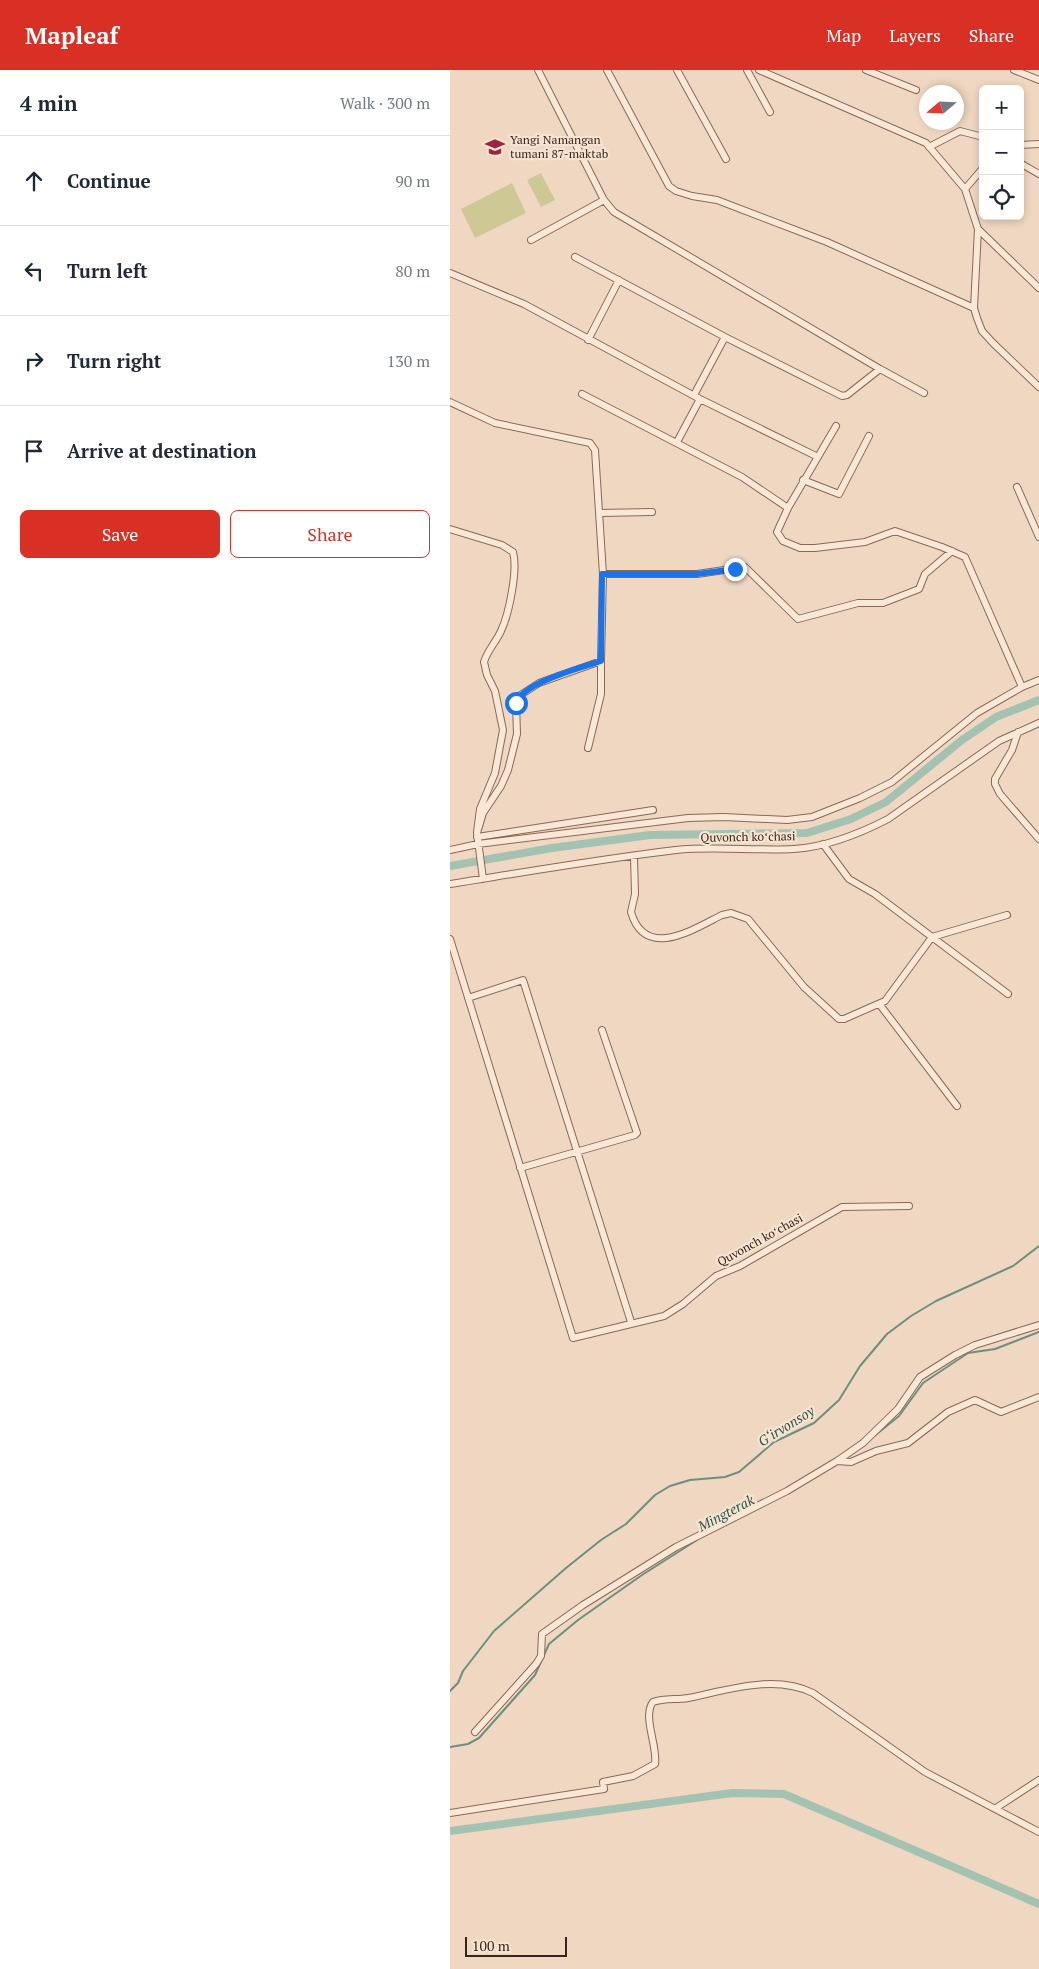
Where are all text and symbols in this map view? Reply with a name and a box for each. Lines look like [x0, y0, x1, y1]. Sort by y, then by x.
text: Mapleaf [25, 19, 118, 51]
text: Map [826, 23, 861, 47]
text: Layers [889, 23, 941, 47]
text: Share [969, 23, 1014, 47]
north arrow [919, 85, 964, 130]
map controls [979, 85, 1024, 220]
button: + [979, 85, 1024, 130]
text: 4 min [20, 89, 77, 117]
text: Walk · 300 m [340, 92, 430, 114]
button: − [979, 130, 1024, 175]
place label: Yangi Namangan tumani 87-maktab [510, 132, 609, 161]
school or university icon: Yangi Namangan tumani 87-maktab [484, 136, 506, 158]
icon: ahead [20, 167, 48, 195]
text: Continue [67, 168, 151, 193]
text: 90 m [395, 170, 430, 192]
button: locate [979, 175, 1024, 220]
icon: left [20, 257, 48, 285]
text: Turn left [67, 258, 148, 283]
text: 80 m [395, 260, 430, 282]
icon: right [20, 347, 48, 375]
text: Turn right [67, 348, 161, 373]
text: 130 m [387, 350, 430, 372]
icon: arrive [20, 437, 48, 465]
text: Arrive at destination [67, 438, 256, 463]
button: Save [20, 510, 220, 558]
button: Share [230, 510, 430, 558]
route end [724, 558, 747, 581]
route start [505, 692, 528, 715]
street label: Quvonch koʻchasi [700, 828, 796, 845]
street label: Quvonch koʻchasi [715, 1210, 805, 1269]
water label: G‘irvonsoy [754, 1400, 818, 1450]
water label: Mingterak [693, 1490, 757, 1536]
scale bar [465, 1934, 568, 1957]
text: 100 m [472, 1936, 510, 1955]

